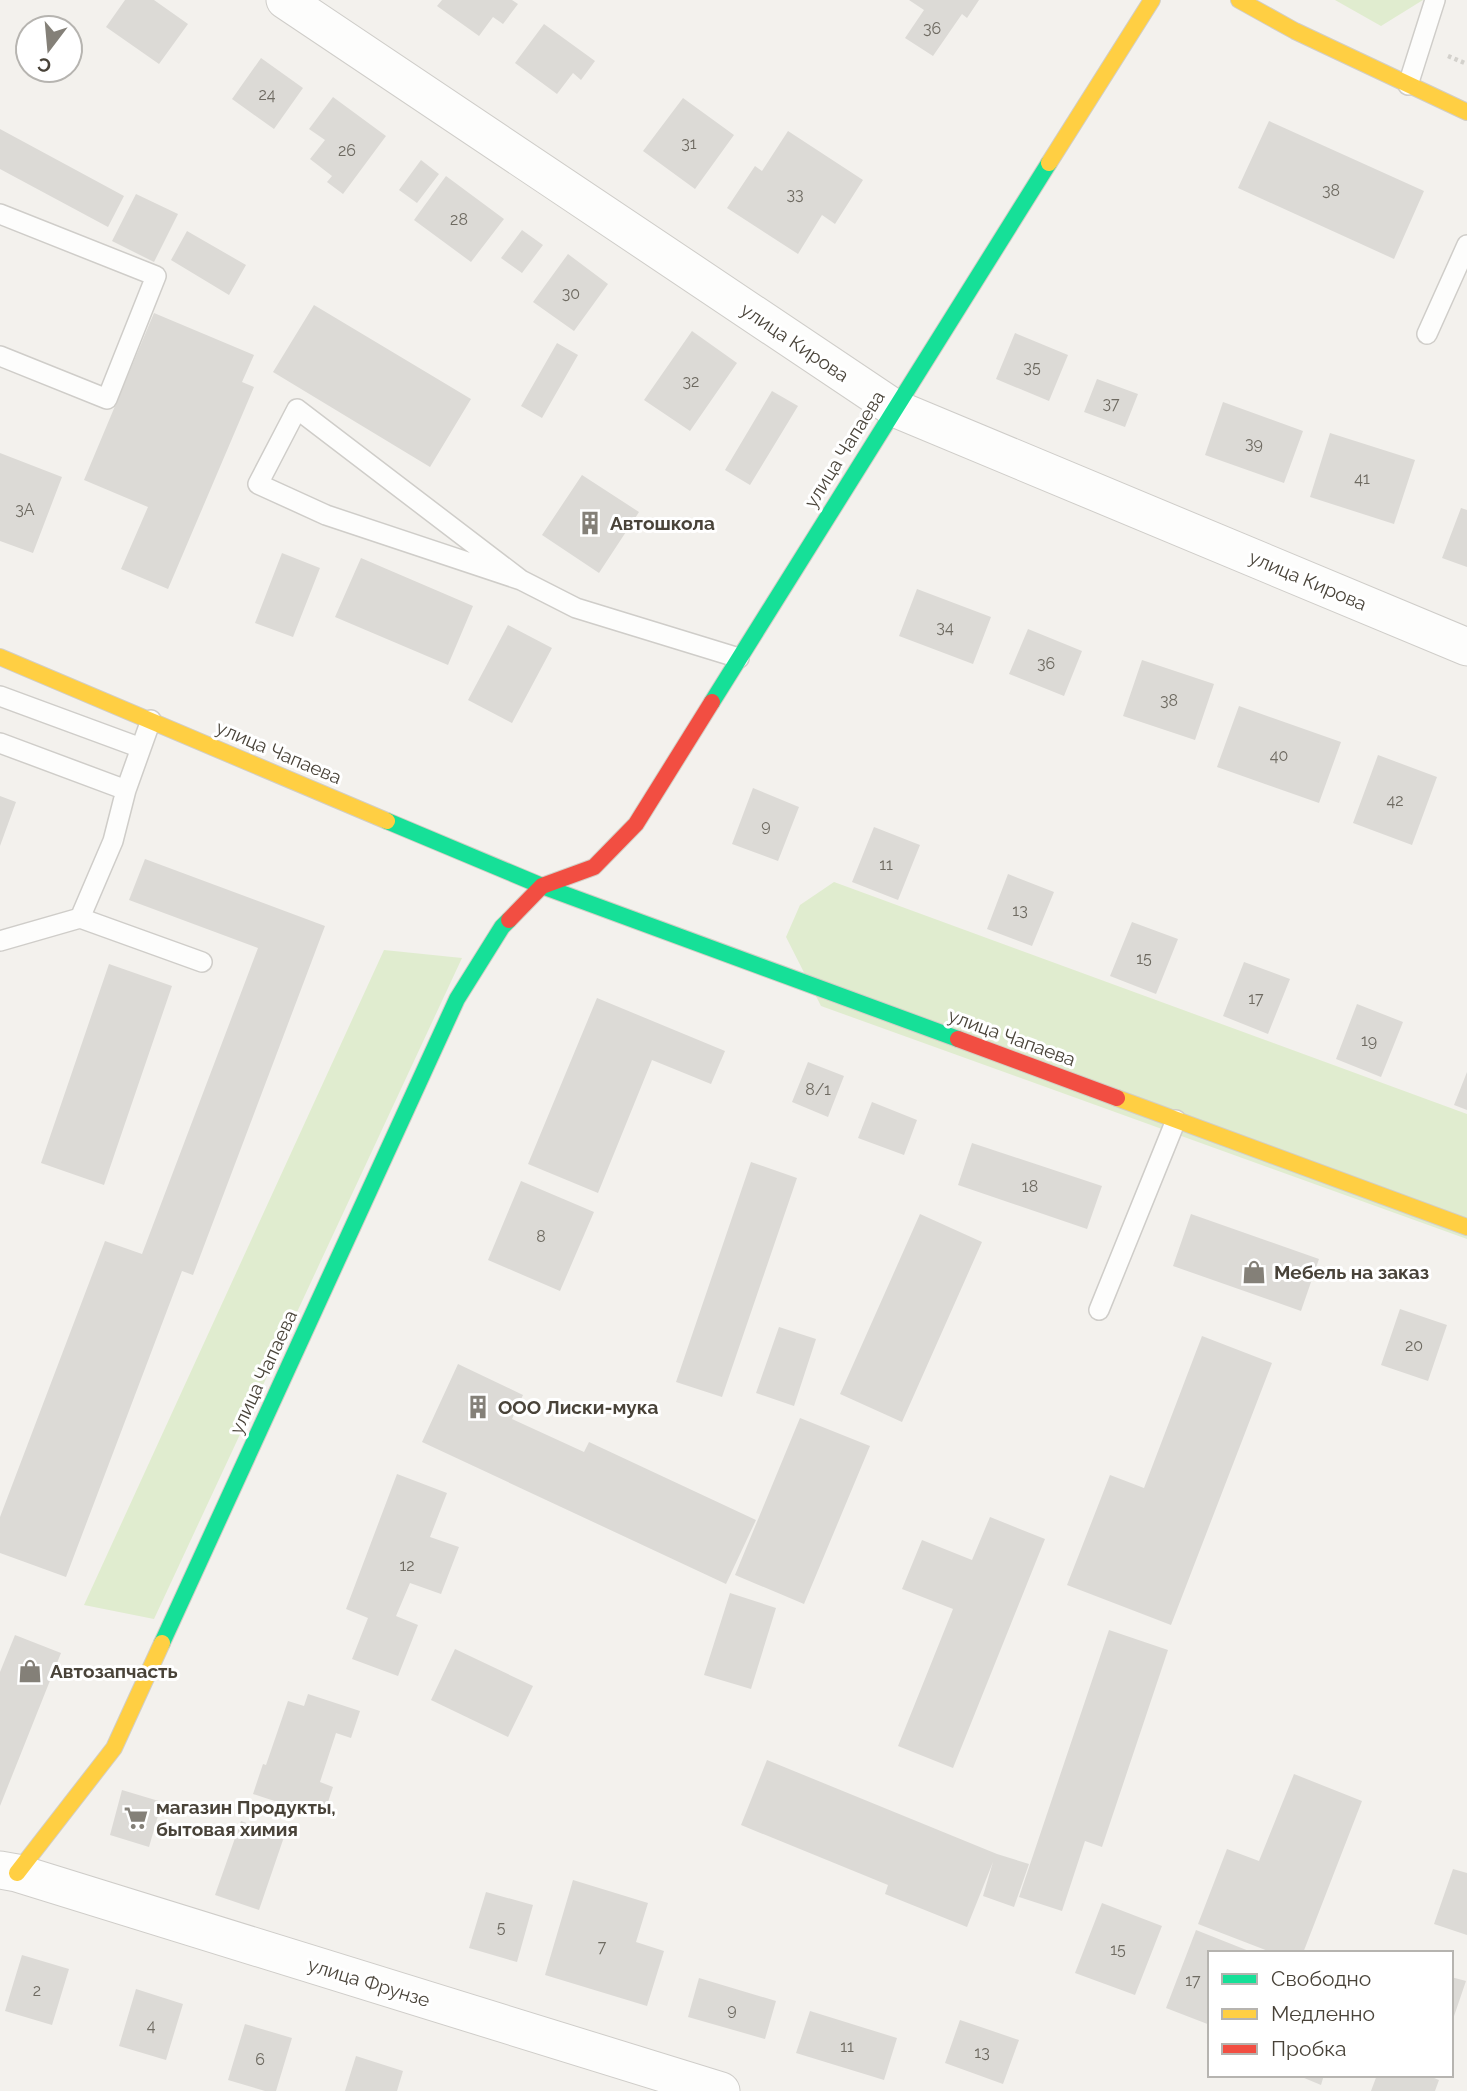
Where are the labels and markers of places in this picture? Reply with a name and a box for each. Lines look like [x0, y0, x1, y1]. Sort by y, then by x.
building icon: Автошкола [576, 509, 604, 537]
place label: Автошкола [610, 512, 715, 534]
shop icon: Мебель на заказ [1240, 1258, 1268, 1286]
place label: Мебель на заказ [1274, 1261, 1429, 1283]
building icon: ООО Лиски-мука [464, 1393, 492, 1421]
place label: ООО Лиски-мука [498, 1396, 658, 1418]
shop icon: Автозапчасть [16, 1657, 44, 1685]
place label: Автозапчасть [50, 1660, 178, 1682]
place label: магазин Продукты, бытовая химия [156, 1796, 336, 1840]
supermarket icon: магазин Продукты, бытовая химия [122, 1804, 150, 1832]

